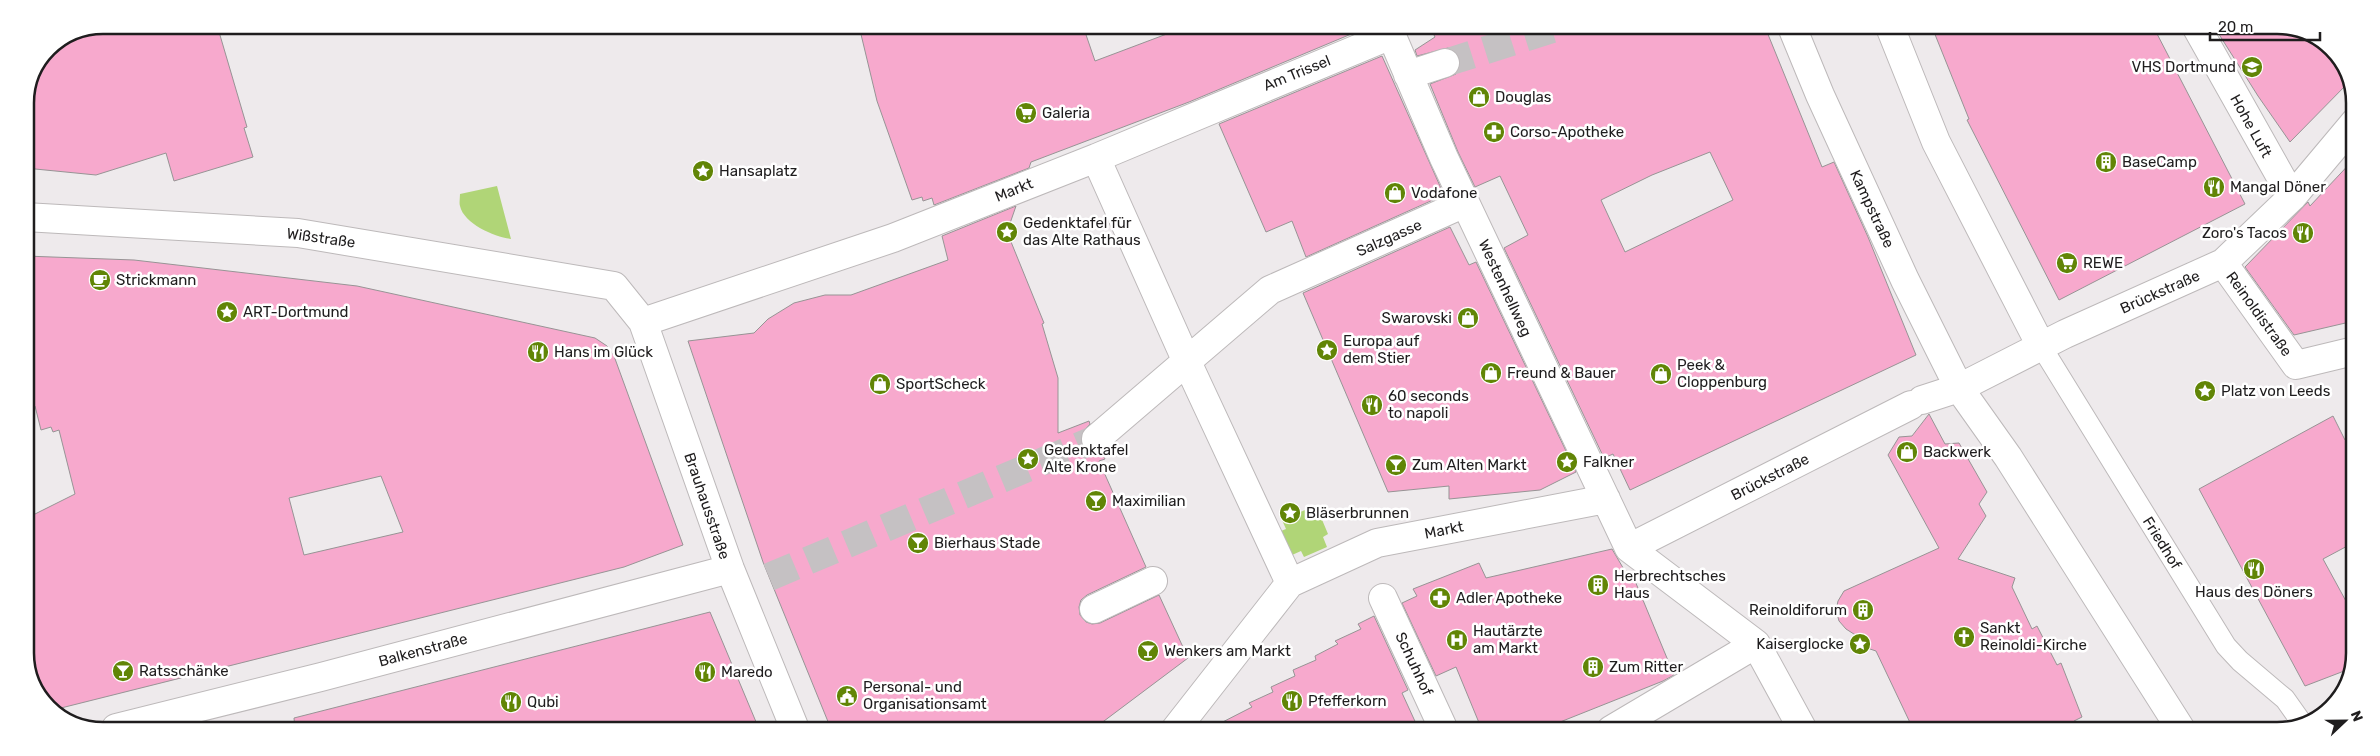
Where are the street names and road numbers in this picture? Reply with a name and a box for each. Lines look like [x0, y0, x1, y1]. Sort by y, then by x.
street label: Am Trissel [1261, 51, 1333, 95]
street label: Hohe Luft [2226, 91, 2276, 161]
street label: Kampstraße [1846, 167, 1898, 251]
street label: Markt [992, 174, 1036, 206]
street label: Salzgasse [1353, 216, 1425, 260]
street label: Wißstraße [286, 224, 356, 252]
street label: Westenhellweg [1475, 237, 1535, 339]
street label: Brückstraße [2117, 266, 2203, 318]
street label: Reinoldistraße [2222, 268, 2296, 360]
street label: Brauhausstraße [680, 450, 734, 562]
street label: Brückstraße [1728, 450, 1812, 504]
street label: Friedhof [2139, 513, 2185, 573]
street label: Markt [1423, 517, 1465, 543]
street label: Balkenstraße [377, 629, 469, 671]
street label: Schuhhof [1391, 629, 1437, 699]

